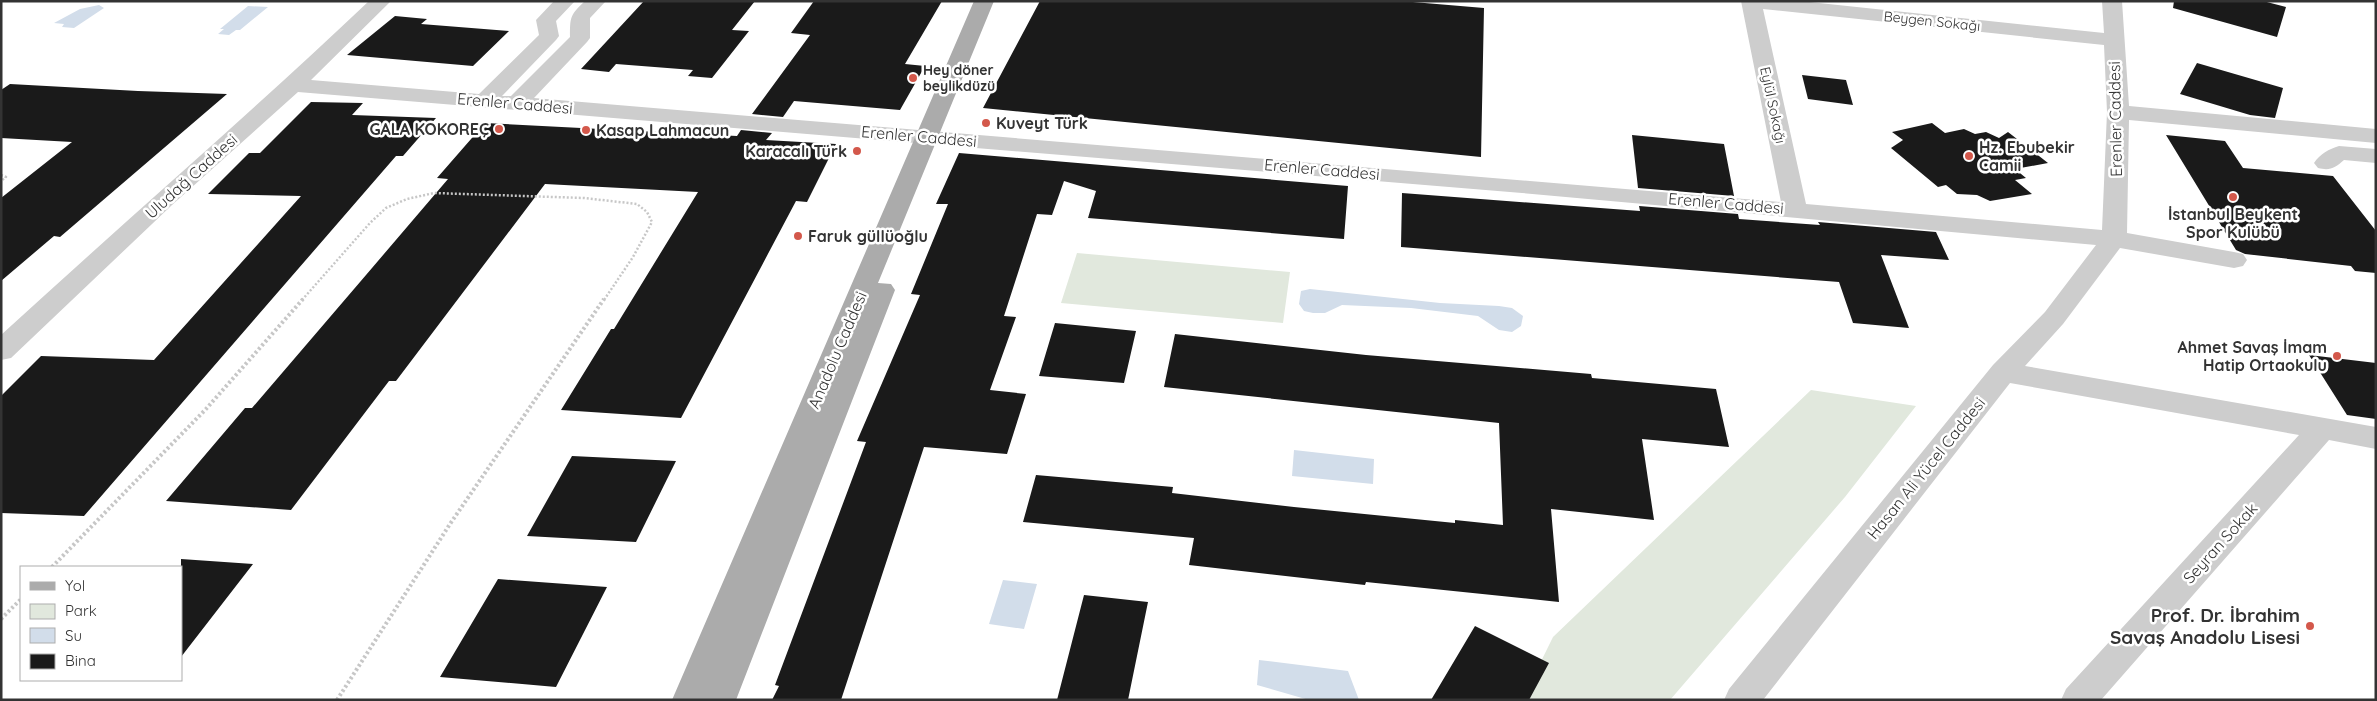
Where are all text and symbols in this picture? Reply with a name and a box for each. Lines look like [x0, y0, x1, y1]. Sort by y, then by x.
street label: Beygen Sokağı [1883, 7, 1981, 35]
place label: Hey döner beylikdüzü [923, 61, 995, 95]
street label: Erenler Caddesi [2104, 61, 2126, 177]
street label: Eylül Sokağı [1756, 65, 1790, 145]
marker: Hey döner beylikdüzü [907, 72, 919, 84]
street label: Erenler Caddesi [456, 88, 574, 118]
place label: Kuveyt Türk [996, 113, 1088, 133]
marker: Kuveyt Türk [980, 117, 992, 129]
place label: GALA KOKOREÇ [369, 119, 489, 139]
place label: Kasap Lahmacun [596, 120, 729, 140]
street label: Erenler Caddesi [860, 121, 978, 151]
marker: GALA KOKOREÇ [493, 123, 505, 135]
marker: Kasap Lahmacun [580, 124, 592, 136]
street label: Uludağ Caddesi [141, 129, 241, 223]
place label: Hz. Ebubekir Camii [1979, 137, 2075, 175]
place label: Karacalı Türk [745, 141, 847, 161]
marker: Karacalı Türk [851, 145, 863, 157]
marker: Hz. Ebubekir Camii [1963, 150, 1975, 162]
street label: Erenler Caddesi [1263, 154, 1381, 184]
street label: Erenler Caddesi [1667, 188, 1785, 218]
marker: İstanbul Beykent Spor Kulübü [2227, 191, 2239, 203]
place label: İstanbul Beykent Spor Kulübü [2168, 204, 2298, 242]
place label: Faruk güllüoğlu [808, 226, 928, 246]
marker: Faruk güllüoğlu [792, 230, 804, 242]
street label: Anadolu Caddesi [803, 288, 871, 412]
place label: Ahmet Savaş İmam Hatip Ortaokulu [2178, 337, 2327, 375]
marker: Ahmet Savaş İmam Hatip Ortaokulu [2331, 350, 2343, 362]
street label: Hasan Ali Yücel Caddesi [1863, 393, 1989, 543]
street label: Seyran Sokak [2179, 499, 2261, 587]
legend [20, 566, 182, 681]
text: Yol [65, 576, 85, 595]
text: Park [65, 601, 97, 620]
place label: Prof. Dr. İbrahim Savaş Anadolu Lisesi [2110, 603, 2300, 649]
marker: Prof. Dr. İbrahim Savaş Anadolu Lisesi [2304, 620, 2316, 632]
text: Su [65, 626, 82, 645]
text: Bina [65, 651, 96, 670]

